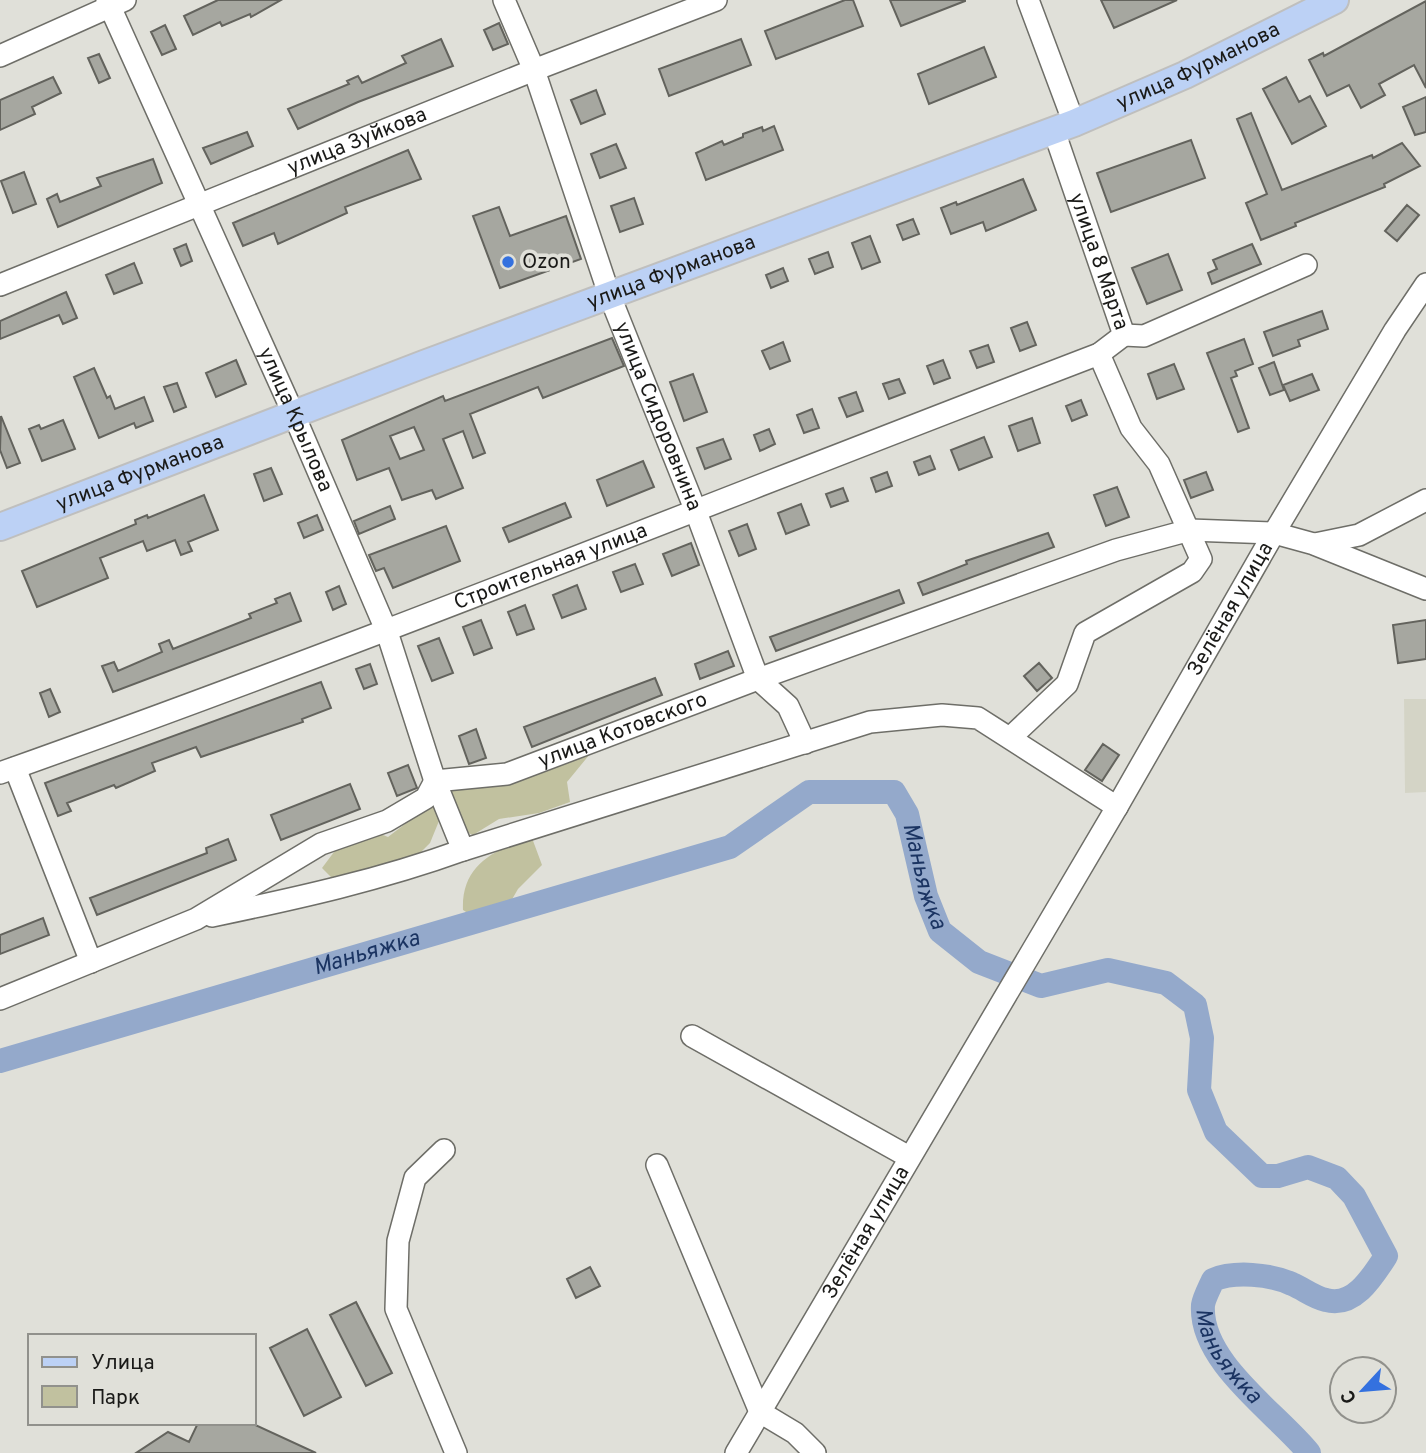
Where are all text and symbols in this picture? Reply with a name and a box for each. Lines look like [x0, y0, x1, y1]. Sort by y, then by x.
street label: улица Фурманова [1112, 16, 1284, 116]
street label: улица Зуйкова [283, 101, 431, 181]
street label: улица 8 Марта [1063, 189, 1135, 334]
street label: улица Фурманова [583, 229, 759, 316]
place label: Ozon [522, 249, 571, 276]
marker: Ozon [500, 254, 516, 270]
street label: улица Сидоровнина [608, 318, 708, 515]
street label: улица Крылова [252, 343, 339, 496]
street label: улица Фурманова [52, 429, 228, 518]
street label: Строительная улица [450, 517, 651, 616]
street label: Зелёная улица [1181, 537, 1279, 681]
street label: улица Котовского [534, 686, 711, 774]
water label: Маньяжка [895, 820, 953, 934]
water label: Маньяжка [310, 924, 423, 983]
street label: Зелёная улица [816, 1161, 916, 1304]
water label: Маньяжка [1188, 1307, 1267, 1411]
legend [28, 1334, 256, 1425]
text: Улица [91, 1350, 155, 1377]
north arrow [1328, 1355, 1398, 1425]
text: Парк [91, 1385, 140, 1412]
text: С [1336, 1386, 1363, 1407]

